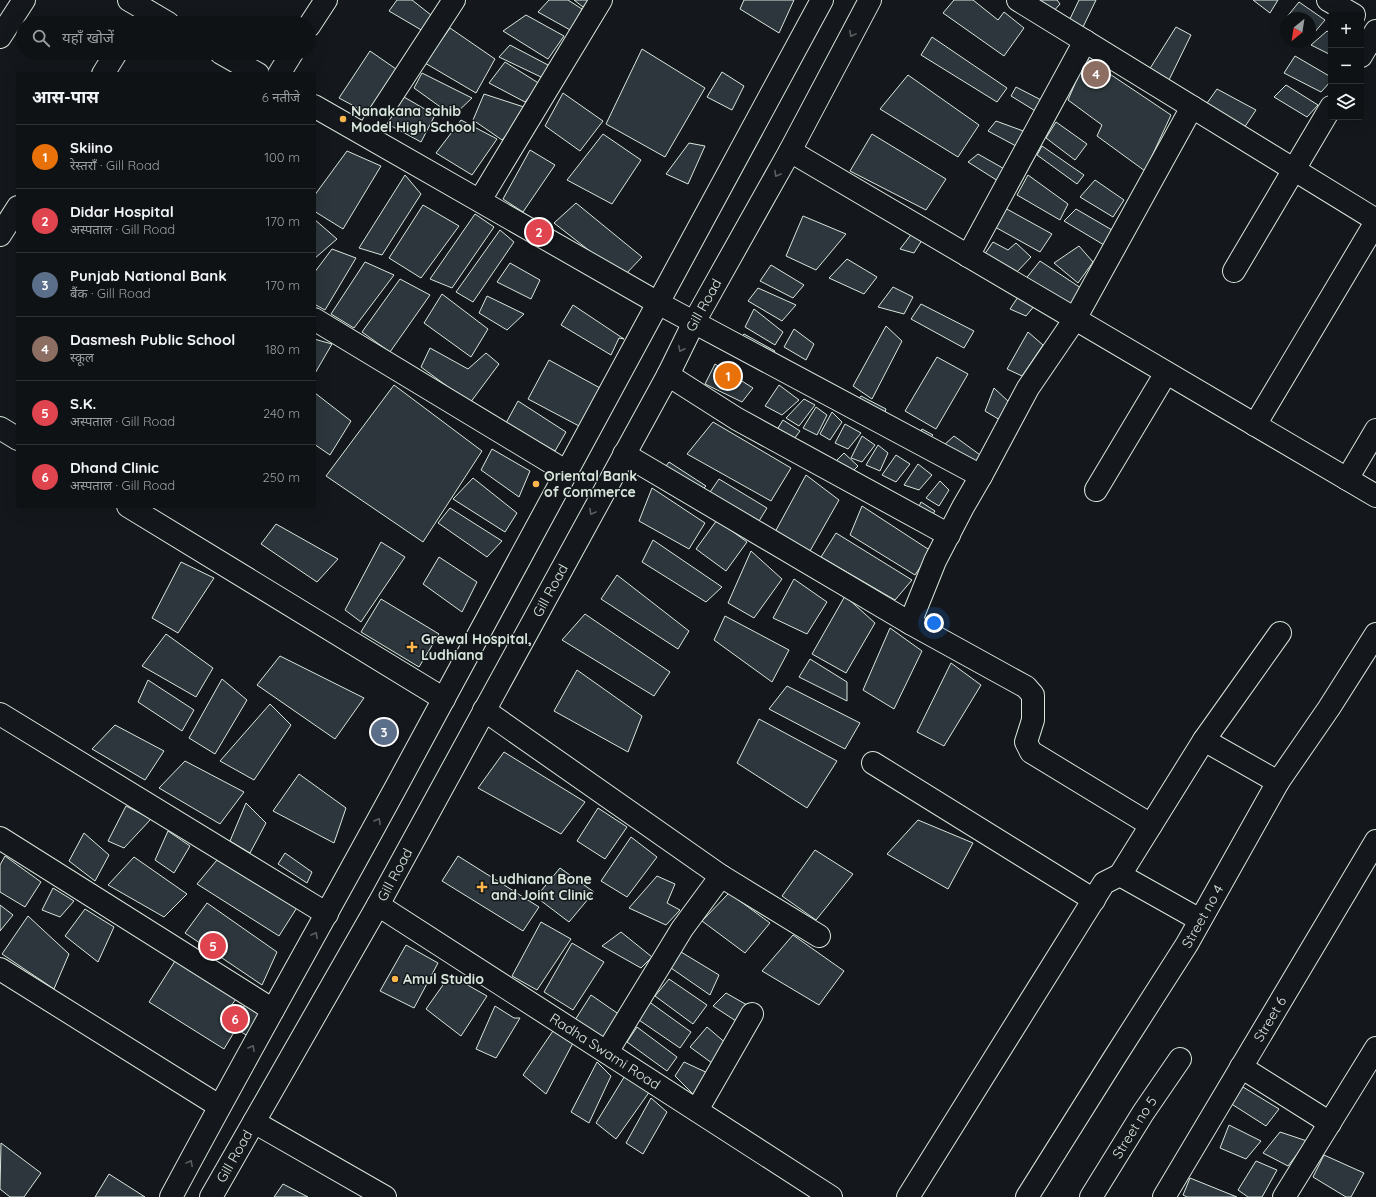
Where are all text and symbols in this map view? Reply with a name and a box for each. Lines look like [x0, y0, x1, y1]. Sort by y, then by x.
north arrow [1280, 12, 1316, 48]
map controls [1328, 12, 1364, 120]
button: + [1328, 12, 1364, 48]
search box [16, 16, 316, 60]
icon: search [30, 27, 52, 49]
text: यहाँ खोजें [62, 28, 114, 47]
one-way arrow [849, 30, 856, 38]
button: − [1328, 48, 1364, 84]
pin: 4 [1083, 59, 1109, 89]
button: layers [1328, 84, 1364, 120]
text: आस-पास [32, 86, 99, 107]
text: 6 नतीजे [262, 89, 300, 105]
place label: Nanakana sahib Model High School [351, 102, 475, 136]
marker: Nanakana sahib Model High School [338, 114, 348, 124]
text: Skiino [70, 138, 113, 157]
text: 1 [42, 149, 48, 165]
text: 100 m [264, 149, 300, 165]
text: रेस्तराँ · Gill Road [70, 157, 160, 173]
one-way arrow [775, 170, 782, 177]
text: Didar Hospital [70, 202, 174, 221]
text: 2 [41, 213, 49, 229]
text: 170 m [265, 213, 300, 229]
pin: 2 [526, 217, 552, 247]
text: अस्पताल · Gill Road [70, 221, 175, 237]
text: Punjab National Bank [70, 266, 227, 285]
street label: Gill Road [682, 275, 726, 334]
text: 3 [42, 277, 48, 293]
text: 170 m [265, 277, 300, 293]
text: बैंक · Gill Road [70, 285, 151, 301]
text: Dasmesh Public School [70, 330, 235, 349]
text: 4 [41, 341, 49, 357]
text: 180 m [265, 341, 300, 357]
one-way arrow [678, 345, 685, 352]
text: स्कूल [70, 349, 94, 365]
pin: 1 [715, 361, 741, 391]
text: S.K. [70, 394, 96, 413]
text: 5 [41, 405, 49, 421]
text: 240 m [263, 405, 300, 421]
text: अस्पताल · Gill Road [70, 413, 175, 429]
text: Dhand Clinic [70, 458, 159, 477]
place label: Oriental Bank of Commerce [544, 467, 637, 501]
text: 6 [41, 469, 49, 485]
text: 250 m [263, 469, 300, 485]
text: अस्पताल · Gill Road [70, 477, 175, 493]
marker: Oriental Bank of Commerce [531, 479, 541, 489]
one-way arrow [589, 508, 596, 516]
street label: Gill Road [528, 561, 572, 620]
your location [924, 613, 944, 633]
place label: Grewal Hospital, Ludhiana [421, 630, 532, 664]
marker: Grewal Hospital, Ludhiana [406, 641, 418, 653]
pin: 3 [371, 717, 397, 747]
one-way arrow [373, 818, 380, 825]
street label: Gill Road [373, 845, 416, 904]
place label: Ludhiana Bone and Joint Clinic [491, 870, 593, 904]
marker: Ludhiana Bone and Joint Clinic [476, 881, 488, 893]
street label: Street no 4 [1178, 882, 1227, 951]
pin: 5 [200, 931, 226, 961]
one-way arrow [311, 932, 318, 939]
place label: Amul Studio [403, 970, 484, 988]
marker: Amul Studio [390, 974, 400, 984]
street label: Street 6 [1249, 993, 1291, 1045]
pin: 6 [222, 1004, 248, 1034]
street label: Radha Swami Road [546, 1009, 664, 1094]
one-way arrow [247, 1045, 254, 1052]
street label: Street no 5 [1108, 1093, 1161, 1162]
street label: Gill Road [212, 1127, 256, 1186]
one-way arrow [185, 1159, 192, 1167]

